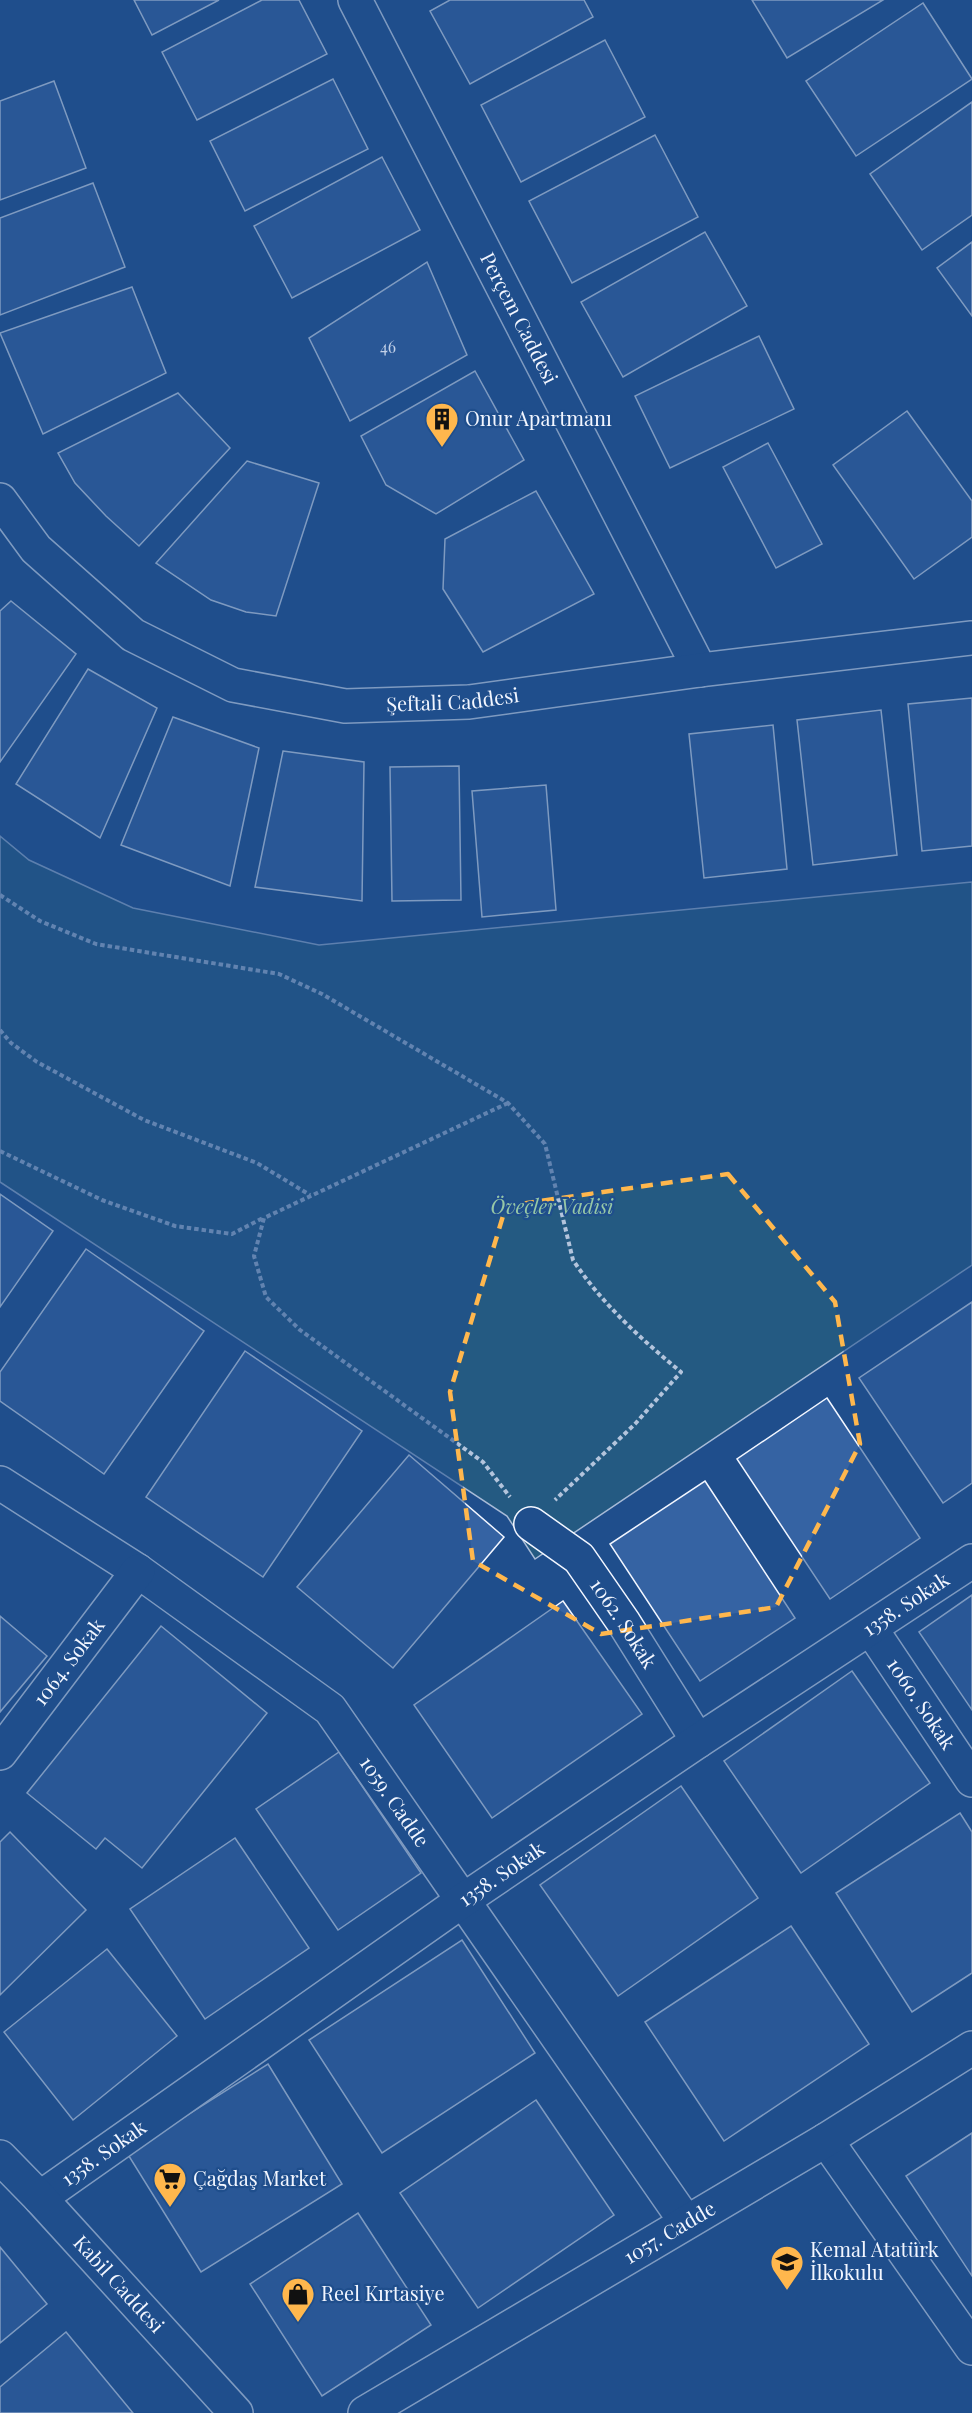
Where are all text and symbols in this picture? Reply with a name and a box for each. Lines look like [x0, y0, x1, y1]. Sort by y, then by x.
street label: Perçem Caddesi [475, 247, 565, 388]
house number: 46 [380, 336, 396, 357]
building icon: Onur Apartmanı [424, 401, 460, 448]
place label: Onur Apartmanı [465, 404, 612, 431]
street label: Şeftali Caddesi [386, 680, 521, 717]
park label: Öveçler Vadisi [491, 1192, 614, 1219]
street label: 1358. Sokak [857, 1565, 954, 1641]
street label: 1062. Sokak [585, 1572, 664, 1673]
street label: 1064. Sokak [26, 1612, 110, 1710]
street label: 1060. Sokak [882, 1652, 963, 1754]
street label: 1059. Cadde [355, 1750, 437, 1852]
street label: 1358. Sokak [453, 1834, 549, 1912]
street label: 1358. Sokak [55, 2113, 151, 2191]
supermarket icon: Çağdaş Market [152, 2161, 188, 2208]
place label: Çağdaş Market [193, 2164, 327, 2191]
street label: 1057. Cadde [618, 2194, 720, 2269]
street label: Kabil Caddesi [68, 2229, 171, 2338]
place label: Kemal Atatürk İlkokulu [810, 2235, 939, 2285]
school or university icon: Kemal Atatürk İlkokulu [769, 2244, 805, 2291]
shop icon: Reel Kırtasiye [280, 2276, 316, 2323]
place label: Reel Kırtasiye [321, 2279, 445, 2306]

